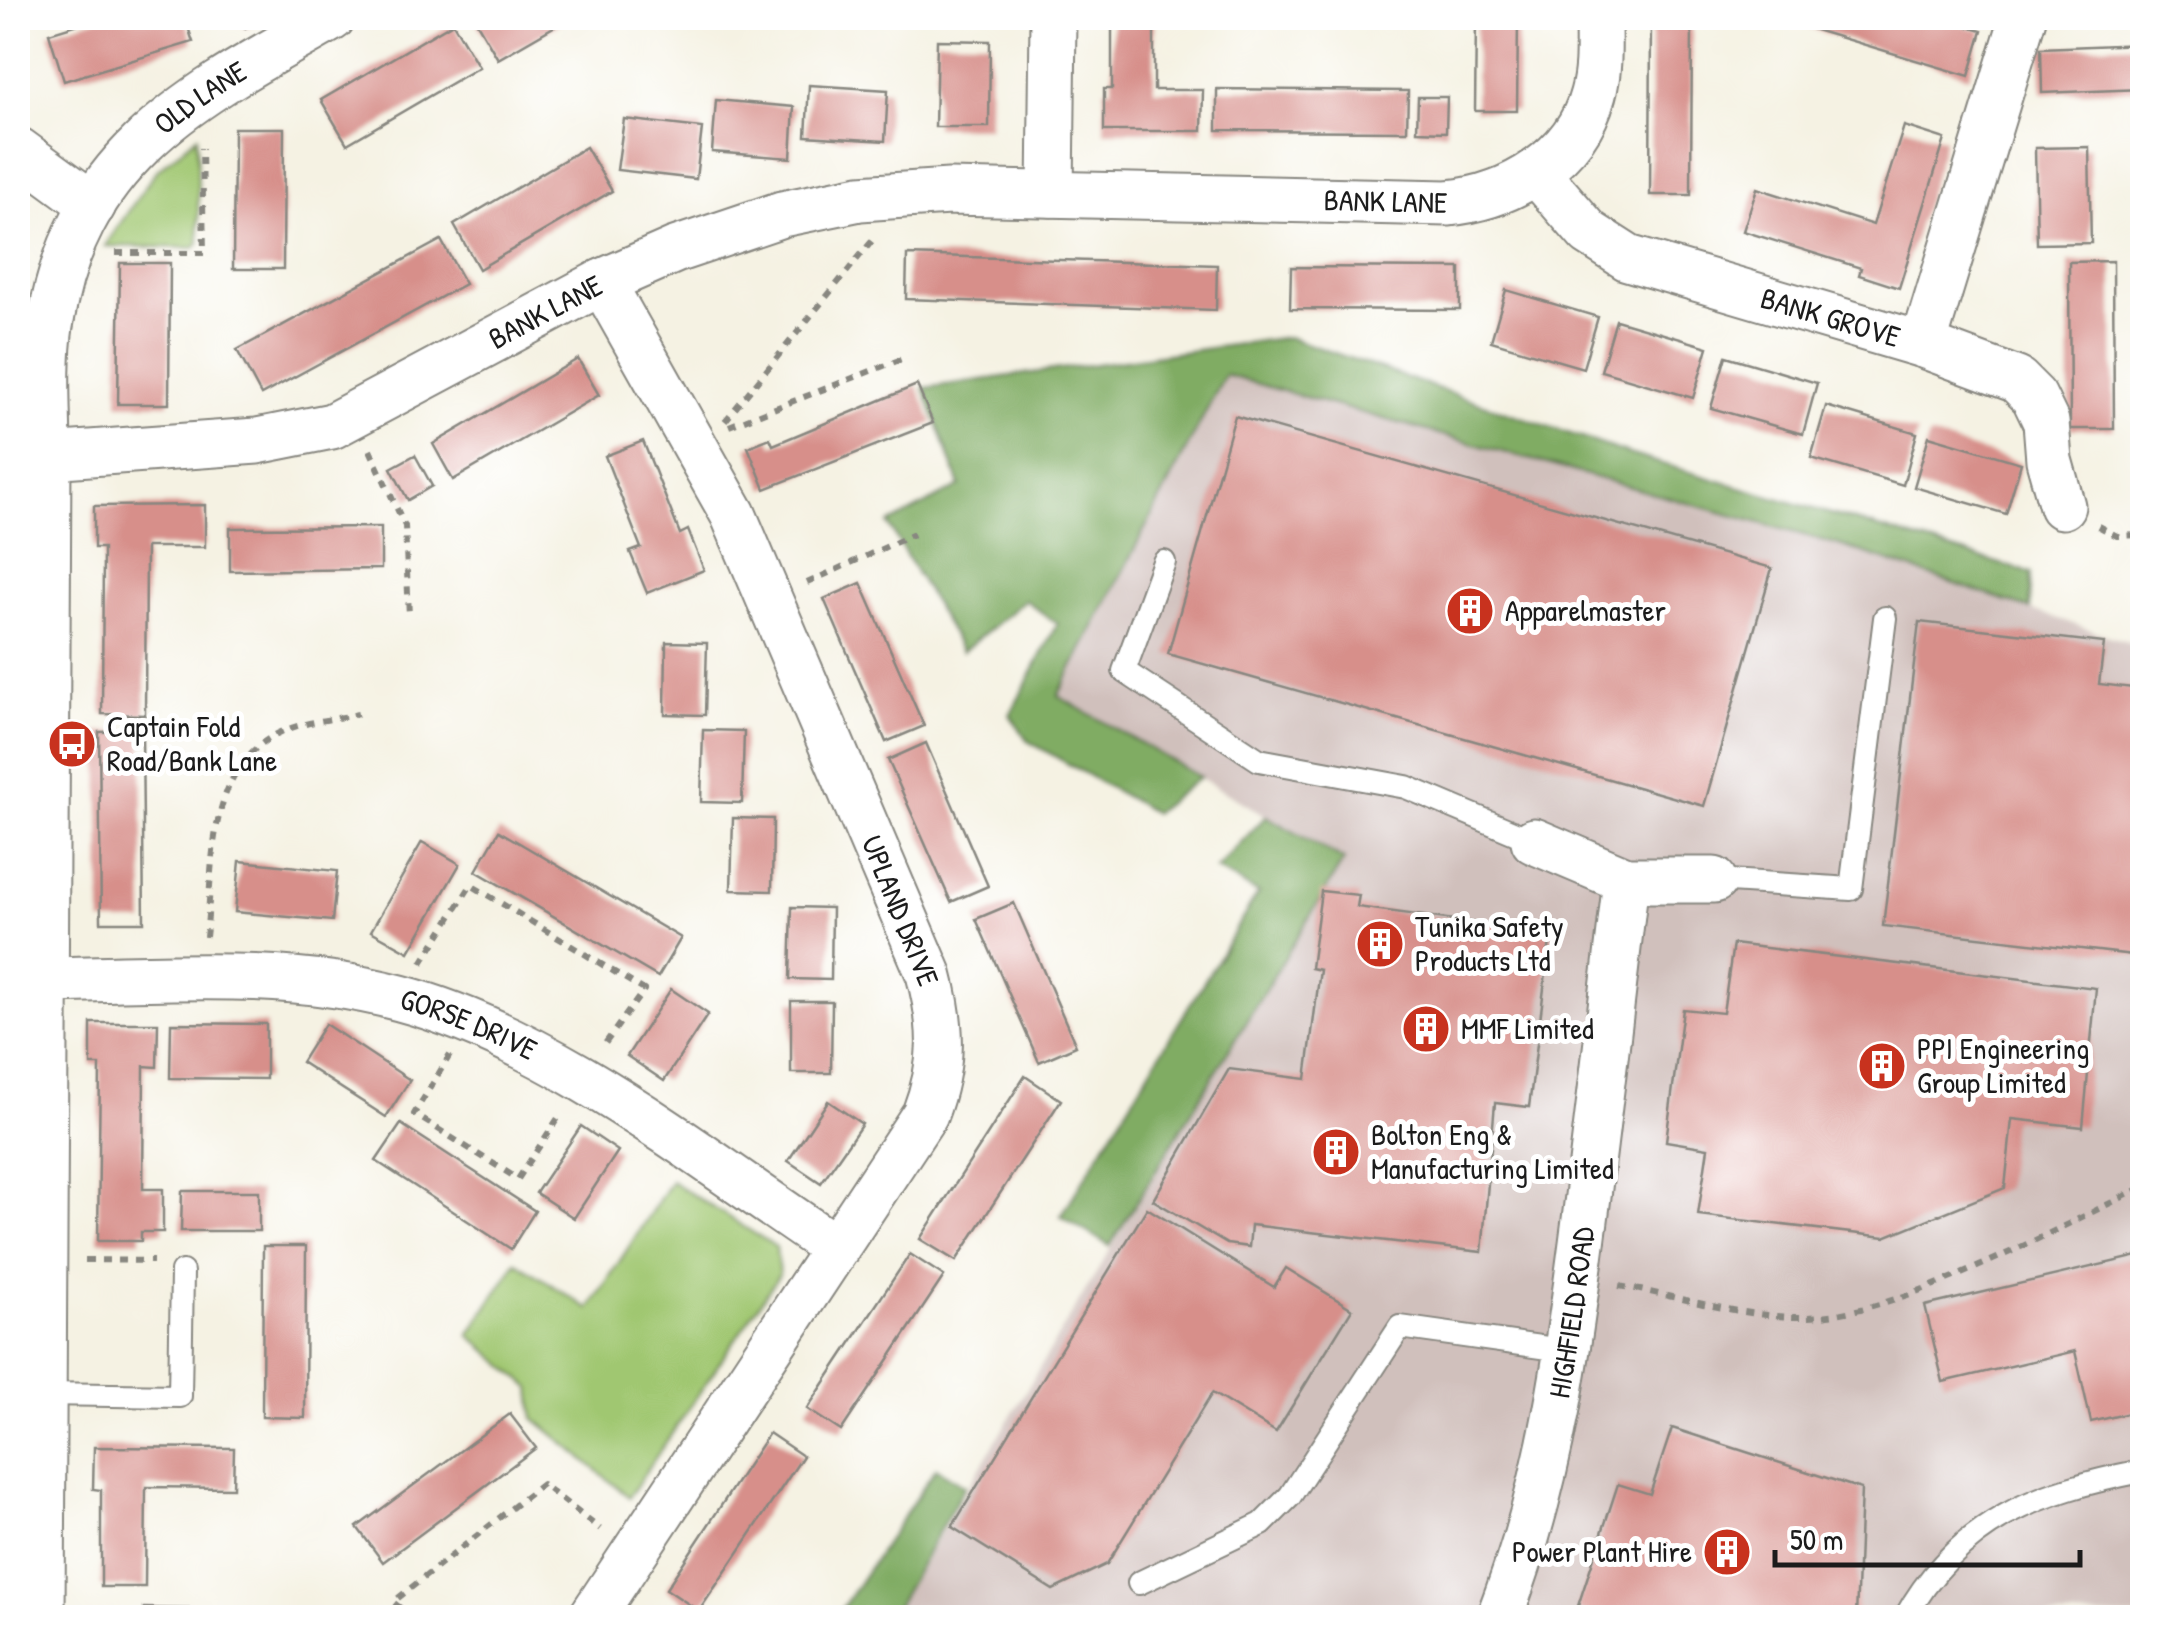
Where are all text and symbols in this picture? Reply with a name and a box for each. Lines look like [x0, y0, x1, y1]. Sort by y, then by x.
street label: OLD LANE [145, 51, 253, 143]
street label: BANK LANE [1323, 179, 1448, 222]
street label: BANK LANE [481, 265, 609, 358]
street label: BANK GROVE [1756, 277, 1905, 356]
building icon: Apparelmaster [1444, 585, 1496, 637]
place label: Apparelmaster [1505, 590, 1667, 630]
place label: Captain Fold Road/Bank Lane [107, 706, 277, 780]
bus stop icon: Captain Fold Road/Bank Lane [46, 718, 98, 770]
street label: UPLAND DRIVE [853, 829, 949, 992]
place label: Tunika Safety Products Ltd [1415, 906, 1564, 980]
building icon: Tunika Safety Products Ltd [1354, 918, 1406, 970]
street label: GORSE DRIVE [396, 978, 544, 1069]
building icon: MMF Limited [1400, 1003, 1452, 1055]
place label: MMF Limited [1461, 1008, 1594, 1048]
place label: PPI Engineering Group Limited [1917, 1028, 2089, 1102]
building icon: PPI Engineering Group Limited [1856, 1040, 1908, 1092]
place label: Bolton Eng & Manufacturing Limited [1371, 1114, 1614, 1188]
building icon: Bolton Eng & Manufacturing Limited [1310, 1126, 1362, 1178]
street label: HIGHFIELD ROAD [1538, 1224, 1603, 1401]
scale bar [1775, 1505, 2080, 1567]
text: 50 m [1790, 1519, 1843, 1559]
building icon: Power Plant Hire [1701, 1526, 1753, 1578]
place label: Power Plant Hire [1512, 1531, 1692, 1571]

